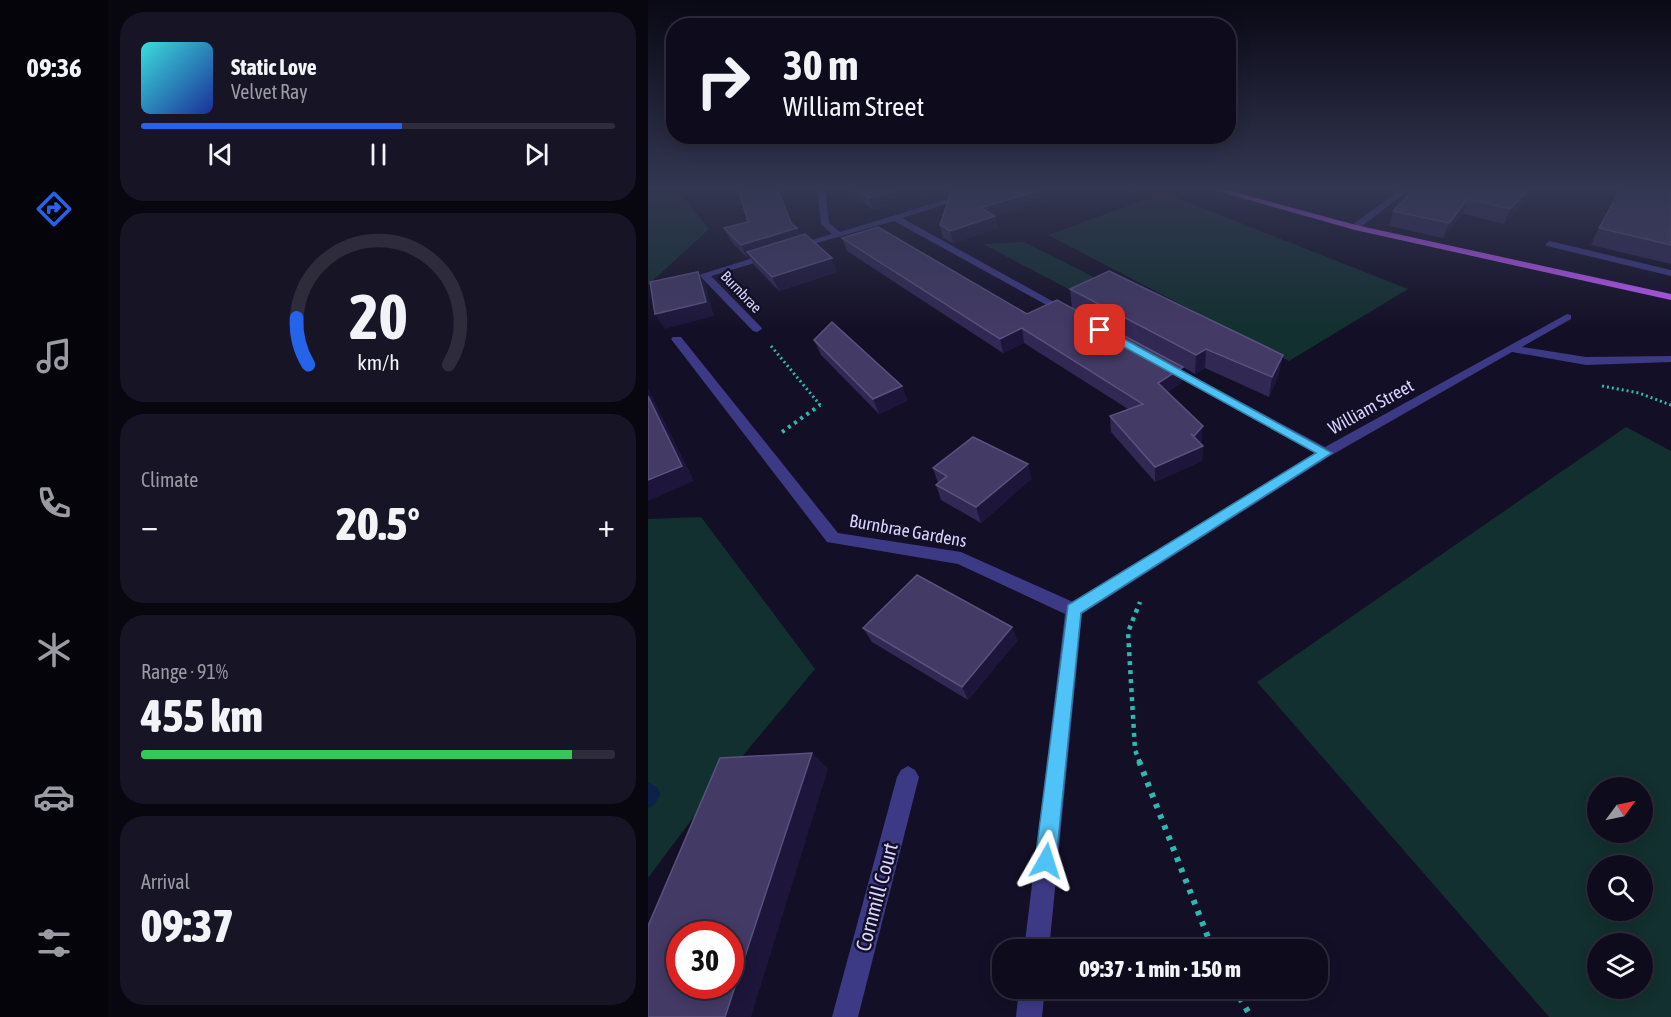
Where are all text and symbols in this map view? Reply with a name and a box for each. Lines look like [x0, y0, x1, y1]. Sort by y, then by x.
text: 30 m [783, 41, 858, 89]
icon: right [684, 42, 762, 120]
text: 09:36 [26, 52, 82, 83]
text: Static Love [231, 54, 317, 80]
text: Velvet Ray [231, 80, 308, 103]
text: William Street [783, 91, 924, 122]
icon: previous [204, 138, 237, 171]
icon: pause [362, 138, 395, 171]
icon: next [520, 138, 553, 171]
icon: directions [33, 188, 75, 230]
street label: Burnbrae [718, 267, 765, 316]
text: 20 [349, 281, 407, 352]
pin [1074, 304, 1125, 355]
icon: arrive [1083, 313, 1116, 346]
icon: music [33, 335, 75, 377]
text: km/h [357, 350, 399, 375]
street label: William Street [1324, 375, 1417, 439]
text: Climate [141, 468, 198, 491]
icon: phone [33, 482, 75, 524]
text: 20.5° [336, 498, 420, 550]
text: − [141, 506, 158, 544]
text: + [598, 506, 615, 544]
street label: Burnbrae Gardens [848, 510, 968, 551]
icon: climate [33, 629, 75, 671]
text: Range · 91% [141, 660, 228, 683]
text: 455 km [141, 690, 263, 742]
icon: car [33, 776, 75, 818]
north arrow [1587, 777, 1653, 843]
map controls [1587, 777, 1653, 999]
position arrow [1014, 829, 1078, 893]
street label: Cornmill Court [850, 840, 902, 954]
button: search [1587, 855, 1653, 921]
text: Arrival [141, 870, 190, 893]
text: 09:37 [141, 900, 234, 952]
speed limit sign: 30 [666, 921, 744, 999]
icon: filters [33, 922, 75, 964]
button: layers [1587, 933, 1653, 999]
text: 09:37 · 1 min · 150 m [1079, 956, 1241, 982]

